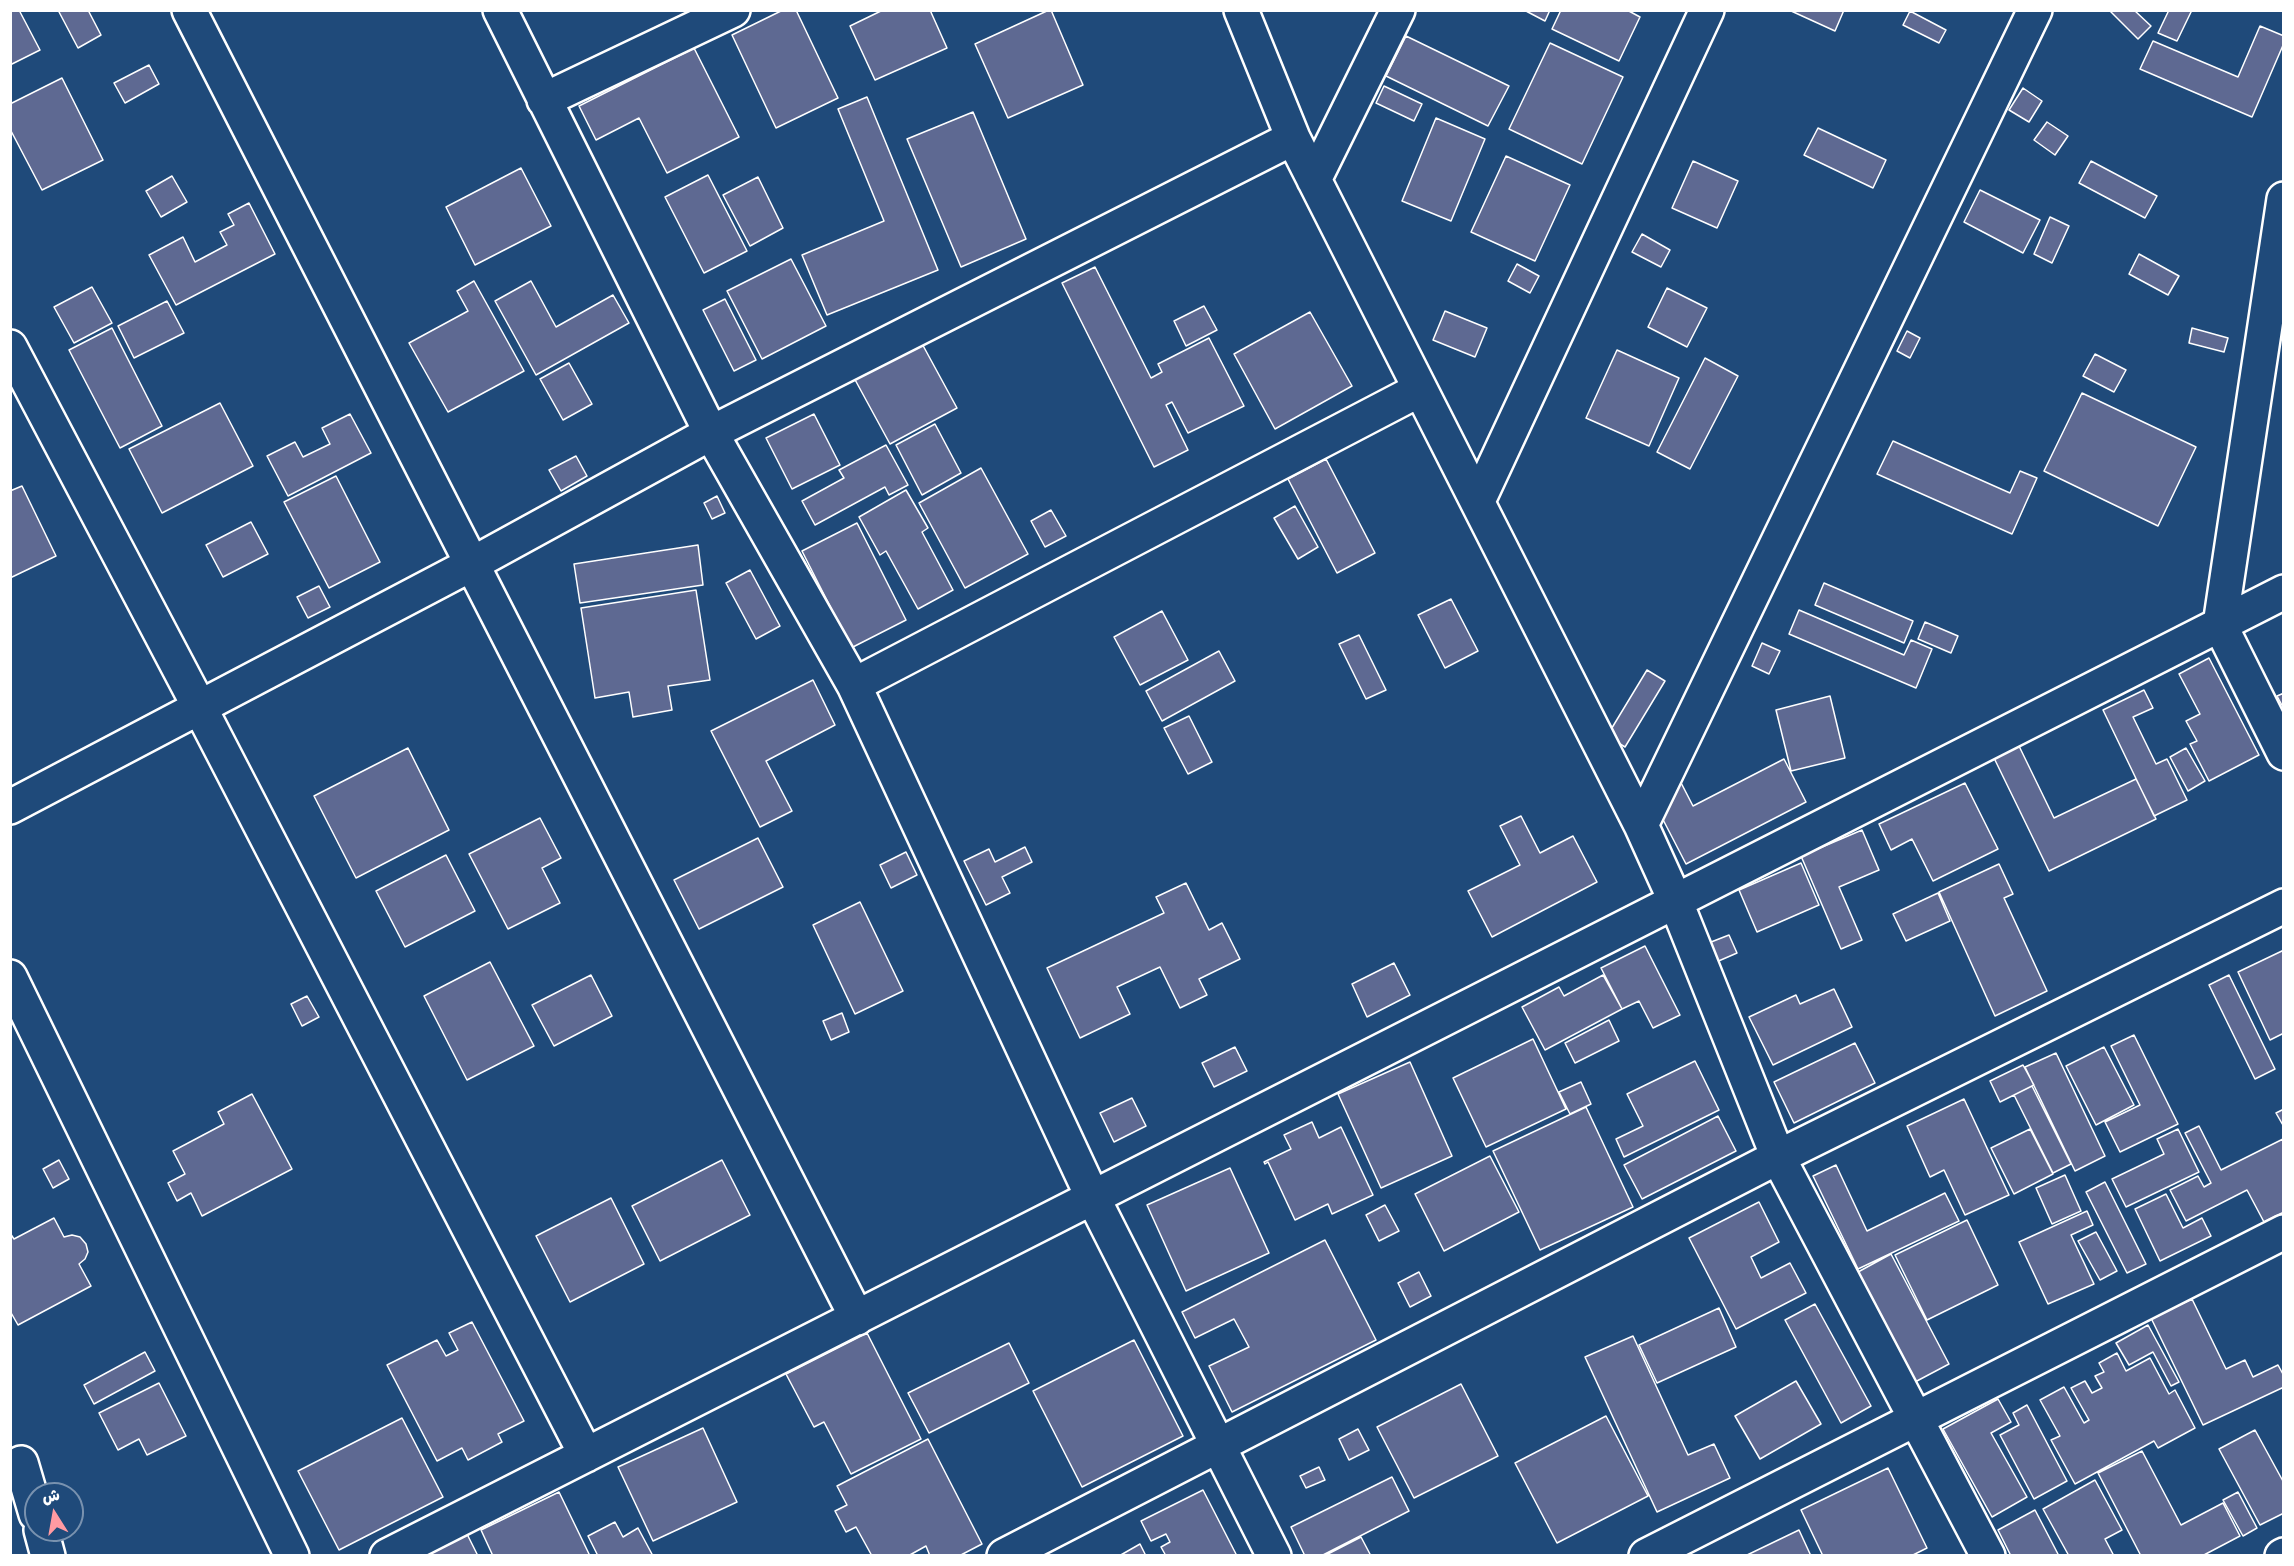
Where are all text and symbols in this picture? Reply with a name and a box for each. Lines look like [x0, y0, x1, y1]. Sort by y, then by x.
north arrow [24, 1482, 84, 1542]
text: ش [40, 1485, 61, 1508]

